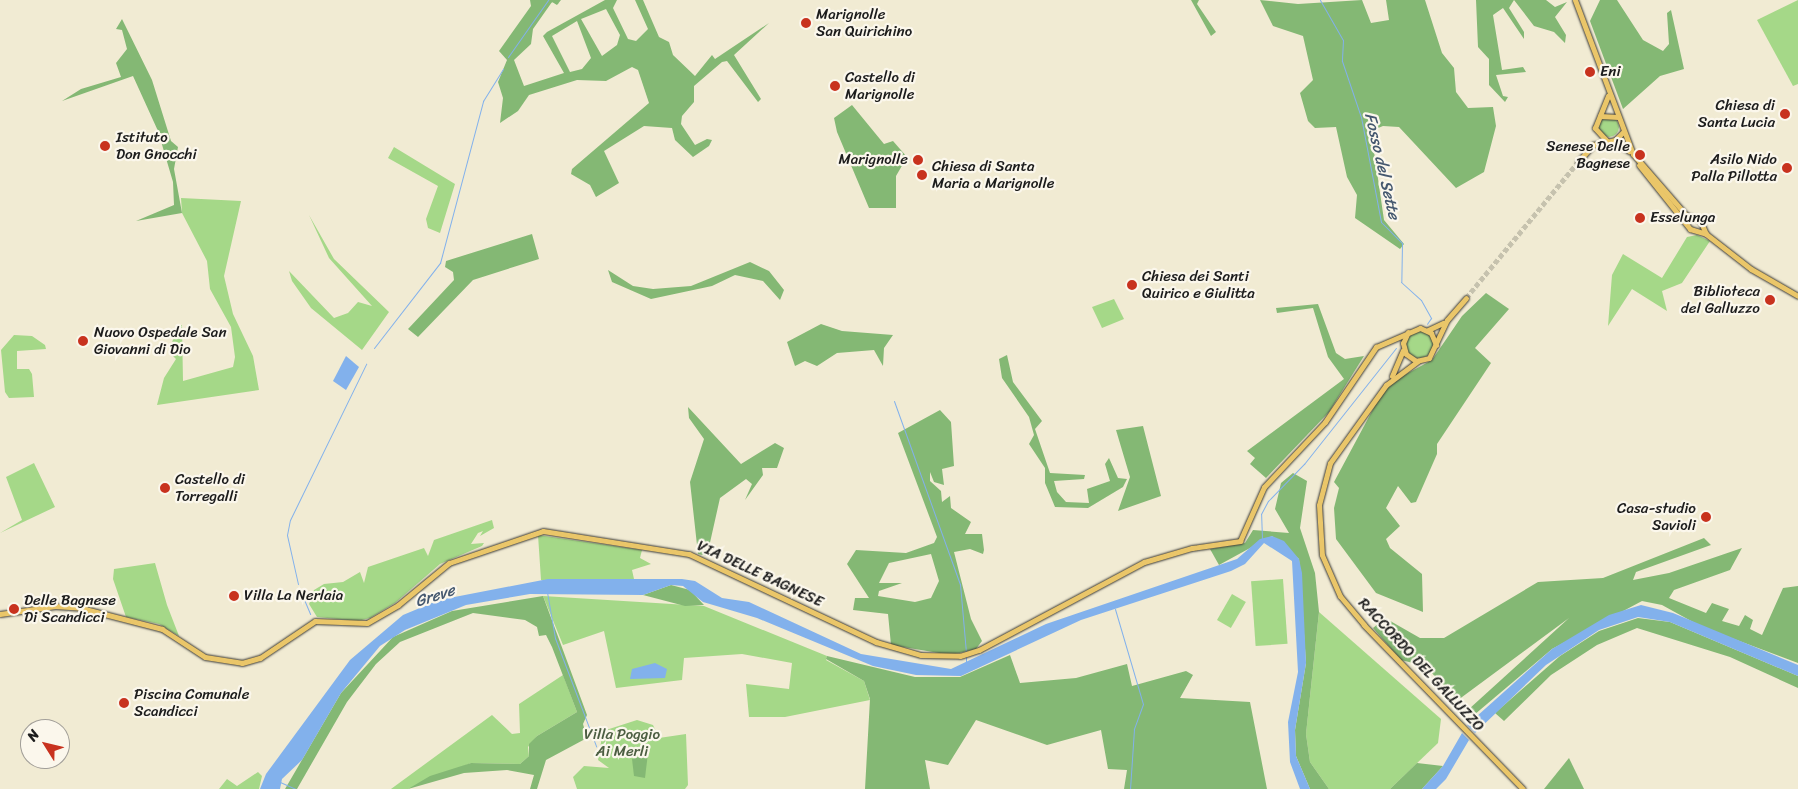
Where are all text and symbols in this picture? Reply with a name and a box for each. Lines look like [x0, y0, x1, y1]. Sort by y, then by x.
place label: Marignolle San Quirichino [816, 5, 912, 40]
marker: Marignolle San Quirichino [800, 17, 812, 29]
place label: Eni [1600, 63, 1621, 81]
marker: Eni [1584, 66, 1596, 78]
place label: Castello di Marignolle [845, 68, 915, 103]
marker: Castello di Marignolle [829, 80, 841, 92]
place label: Chiesa di Santa Lucia [1698, 96, 1775, 131]
marker: Chiesa di Santa Lucia [1779, 108, 1791, 120]
water label: Fosso del Sette [1360, 111, 1404, 221]
place label: Istituto Don Gnocchi [116, 128, 197, 163]
place label: Senese Delle Bagnese [1546, 137, 1630, 172]
marker: Istituto Don Gnocchi [98, 139, 112, 153]
marker: Senese Delle Bagnese [1634, 149, 1646, 161]
place label: Asilo Nido Palla Pillotta [1691, 150, 1777, 185]
place label: Marignolle [839, 151, 908, 169]
marker: Marignolle [912, 154, 924, 166]
place label: Chiesa di Santa Maria a Marignolle [932, 157, 1054, 192]
marker: Asilo Nido Palla Pillotta [1781, 162, 1793, 174]
marker: Chiesa di Santa Maria a Marignolle [916, 169, 928, 181]
place label: Esselunga [1650, 209, 1715, 227]
marker: Esselunga [1634, 212, 1646, 224]
place label: Chiesa dei Santi Quirico e Giulitta [1142, 267, 1255, 302]
marker: Chiesa dei Santi Quirico e Giulitta [1126, 279, 1138, 291]
place label: Biblioteca del Galluzzo [1681, 282, 1760, 317]
marker: Biblioteca del Galluzzo [1764, 294, 1776, 306]
place label: Nuovo Ospedale San Giovanni di Dio [94, 323, 226, 358]
marker: Nuovo Ospedale San Giovanni di Dio [76, 334, 90, 348]
place label: Castello di Torregalli [175, 470, 245, 505]
marker: Castello di Torregalli [159, 482, 171, 494]
place label: Casa-studio Savioli [1617, 499, 1696, 534]
marker: Casa-studio Savioli [1700, 511, 1712, 523]
street label: VIA DELLE BAGNESE [694, 537, 826, 611]
water label: Greve [413, 581, 457, 611]
place label: Villa La Nerlaia [244, 587, 343, 605]
marker: Villa La Nerlaia [228, 590, 240, 602]
place label: Delle Bagnese Di Scandicci [24, 591, 115, 626]
street label: RACCORDO DEL GALLUZZO [1354, 594, 1488, 736]
marker: Delle Bagnese Di Scandicci [8, 603, 20, 615]
place label: Piscina Comunale Scandicci [134, 685, 249, 720]
marker: Piscina Comunale Scandicci [118, 697, 130, 709]
north arrow [20, 719, 70, 769]
text: N [20, 724, 46, 747]
park label: Villa Poggio Ai Merli [584, 725, 660, 760]

